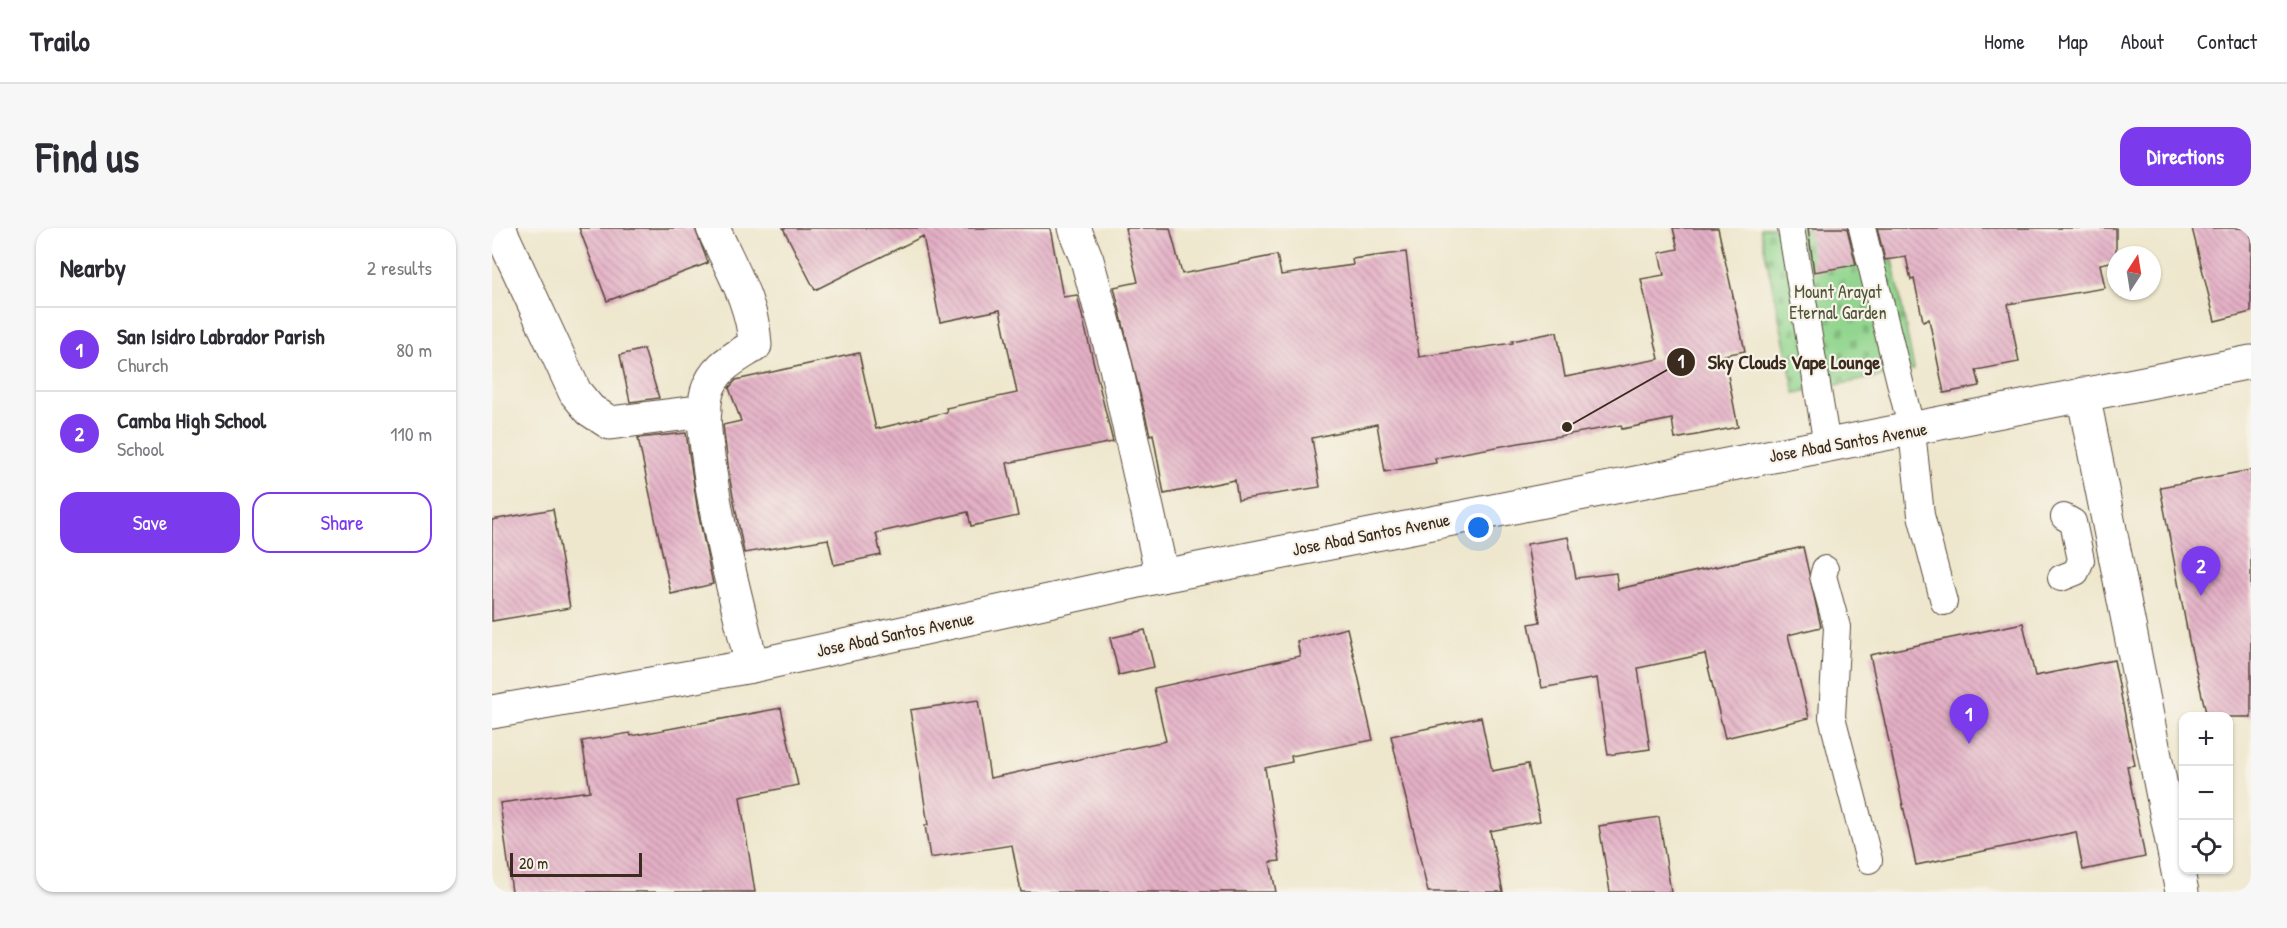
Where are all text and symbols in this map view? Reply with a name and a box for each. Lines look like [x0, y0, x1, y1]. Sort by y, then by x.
text: Trailo [30, 22, 90, 60]
text: Home [1984, 27, 2025, 56]
text: Map [2058, 27, 2088, 56]
text: About [2121, 27, 2164, 56]
text: Contact [2197, 27, 2257, 56]
button: Directions [2120, 127, 2251, 186]
text: Find us [36, 128, 139, 185]
north arrow [2107, 246, 2161, 300]
text: Nearby [60, 250, 126, 285]
text: 2 results [367, 254, 432, 281]
park label: Mount Arayat Eternal Garden [1789, 279, 1887, 325]
text: San Isidro Labrador Parish [117, 321, 325, 351]
text: 1 [76, 336, 83, 363]
text: 80 m [396, 336, 432, 363]
callout: Sky Clouds Vape Lounge [1666, 343, 1893, 381]
text: Sky Clouds Vape Lounge [1708, 348, 1880, 376]
text: 1 [1678, 349, 1685, 374]
text: Church [117, 351, 168, 378]
text: Camba High School [117, 405, 266, 435]
street label: Jose Abad Santos Avenue [1767, 416, 1929, 468]
text: 2 [75, 420, 84, 447]
text: 110 m [390, 420, 432, 447]
text: School [117, 435, 164, 462]
button: Save [60, 492, 240, 553]
button: Share [252, 492, 432, 553]
street label: Jose Abad Santos Avenue [1290, 506, 1452, 562]
your location [1464, 513, 1493, 542]
pin: 2 [2182, 546, 2220, 596]
street label: Jose Abad Santos Avenue [814, 605, 976, 663]
pin: 1 [1950, 694, 1988, 744]
map controls [2179, 712, 2233, 874]
button: + [2179, 712, 2233, 766]
button: − [2179, 766, 2233, 820]
button: locate [2179, 820, 2233, 874]
scale bar [510, 850, 642, 878]
text: 20 m [519, 852, 548, 874]

